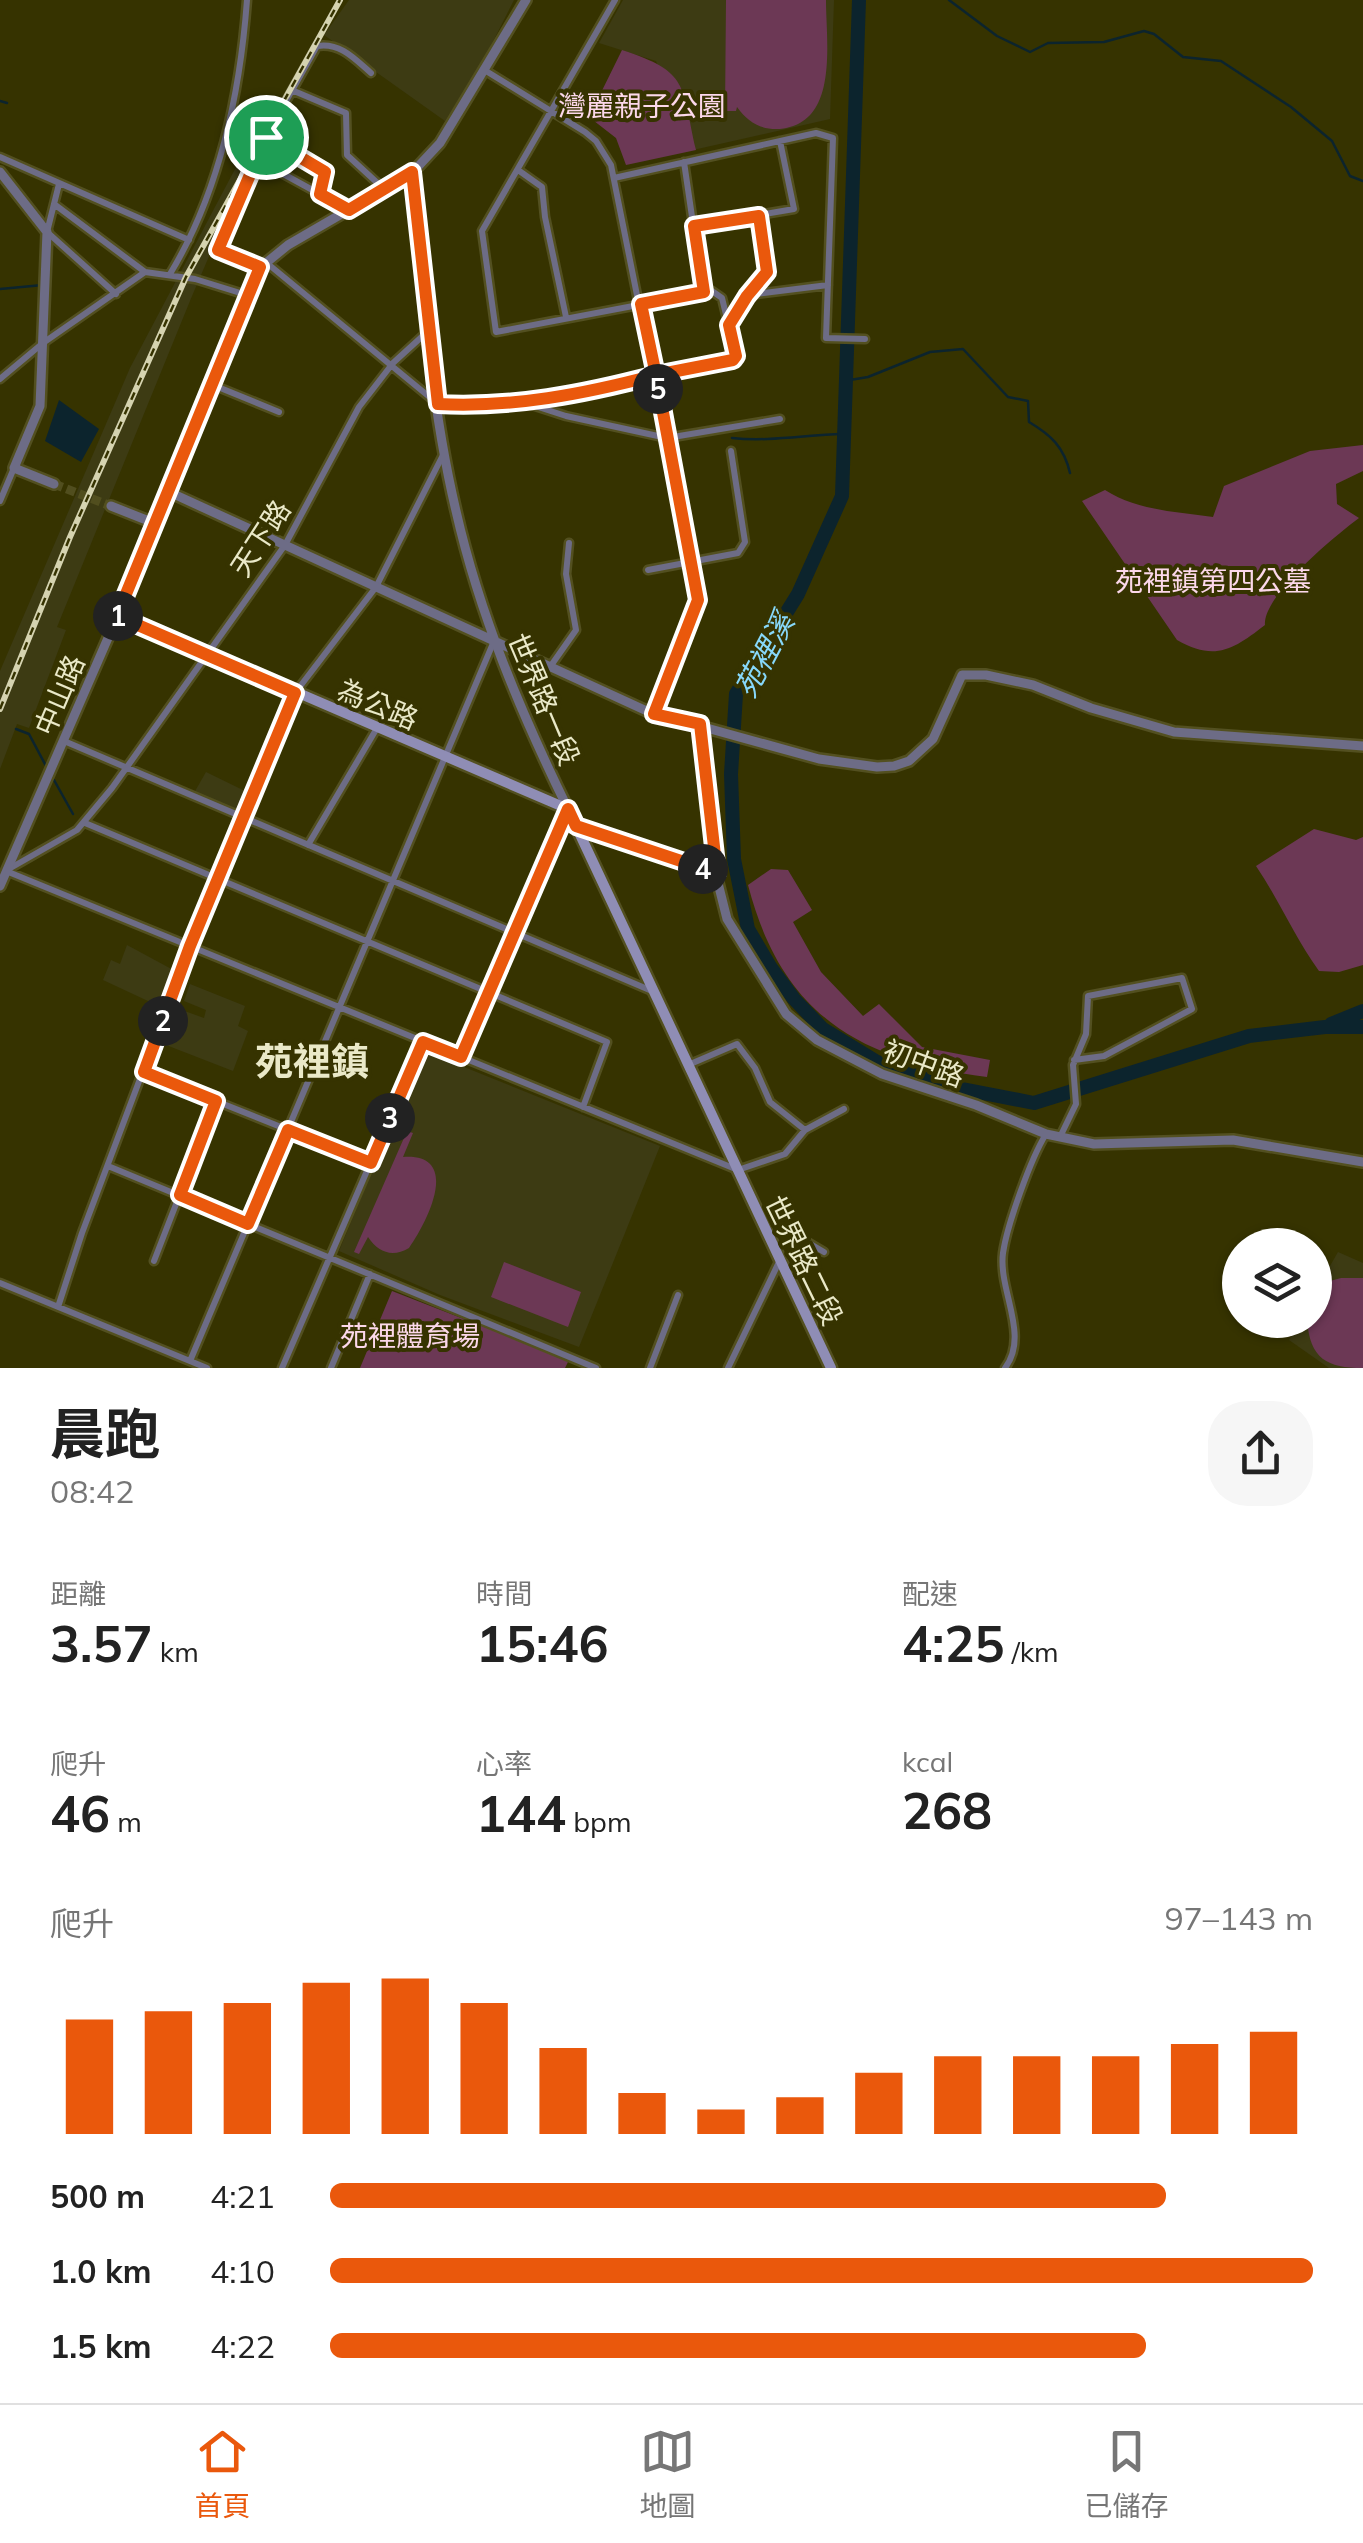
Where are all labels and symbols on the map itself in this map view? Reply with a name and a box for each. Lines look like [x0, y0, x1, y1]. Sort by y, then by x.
park label: 灣麗親子公園 [558, 88, 726, 123]
pin [224, 95, 309, 180]
pin: 5 [633, 364, 683, 414]
street label: 天下路 [222, 493, 298, 583]
park label: 苑裡鎮第四公墓 [1115, 563, 1311, 598]
pin: 1 [93, 591, 143, 641]
water label: 苑裡溪 [726, 603, 804, 704]
street label: 世界路一段 [501, 628, 587, 770]
street label: 中山路 [26, 649, 92, 741]
street label: 為公路 [332, 671, 424, 737]
pin: 4 [678, 844, 728, 894]
pin: 2 [138, 996, 188, 1046]
street label: 初中路 [879, 1032, 969, 1094]
district label: 苑裡鎮 [255, 1037, 369, 1085]
pin: 3 [365, 1093, 415, 1143]
street label: 世界路二段 [758, 1189, 850, 1331]
park label: 苑裡體育場 [340, 1318, 480, 1353]

